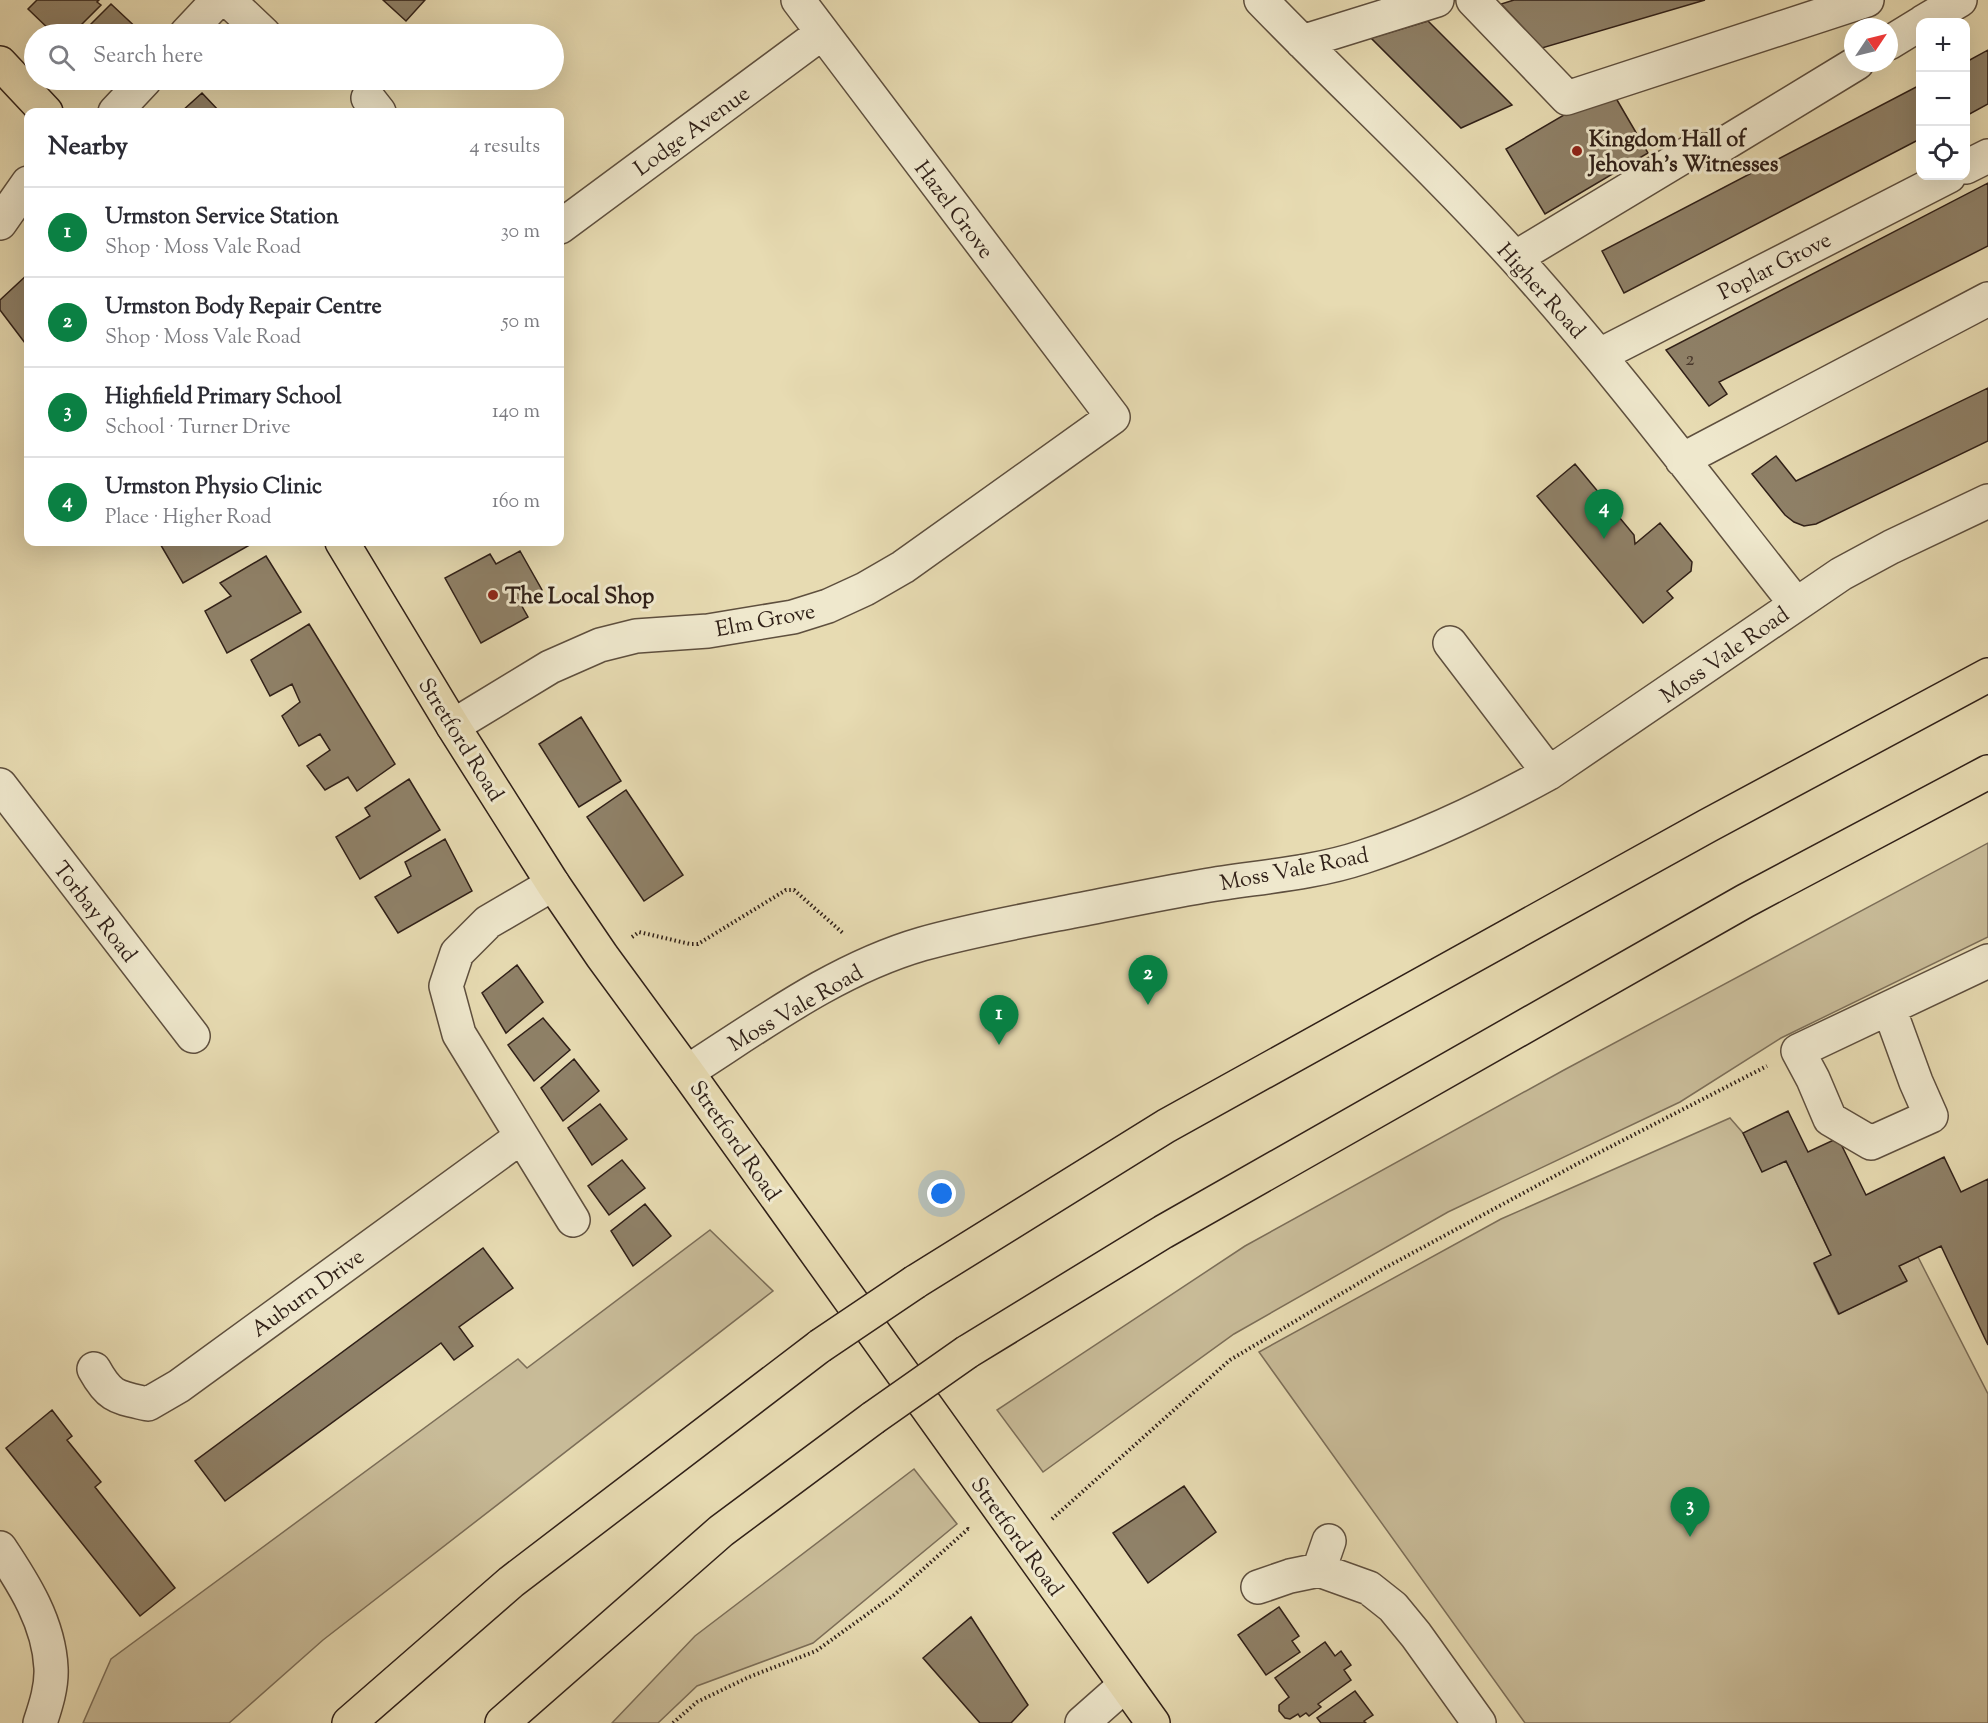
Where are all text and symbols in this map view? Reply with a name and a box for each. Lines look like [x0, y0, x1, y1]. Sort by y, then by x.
north arrow [1844, 18, 1898, 72]
map controls [1916, 18, 1970, 180]
button: + [1916, 18, 1970, 72]
search box [24, 24, 564, 90]
icon: search [45, 41, 78, 74]
text: Search here [93, 41, 203, 73]
button: − [1916, 72, 1970, 126]
street label: Lodge Avenue [628, 79, 757, 186]
place label: Kingdom Hall of Jehovah's Witnesses [1587, 125, 1779, 182]
button: locate [1916, 126, 1970, 180]
text: Nearby [48, 129, 128, 166]
text: 4 results [469, 133, 540, 162]
marker: Kingdom Hall of Jehovah's Witnesses [1570, 144, 1584, 158]
street label: Hazel Grove [905, 155, 1000, 267]
text: Urmston Service Station [105, 202, 339, 234]
text: 1 [64, 218, 71, 247]
text: 30 m [501, 218, 540, 247]
street label: Poplar Grove [1713, 225, 1837, 310]
text: Shop · Moss Vale Road [105, 234, 301, 263]
street label: Higher Road [1488, 237, 1592, 347]
text: Urmston Body Repair Centre [105, 292, 382, 324]
text: 2 [63, 308, 72, 337]
text: 50 m [502, 308, 540, 337]
text: Shop · Moss Vale Road [105, 324, 301, 353]
house number: 2 [1685, 346, 1695, 375]
text: Highfield Primary School [105, 382, 342, 414]
text: 3 [63, 398, 72, 427]
text: 140 m [492, 398, 540, 427]
text: School · Turner Drive [105, 414, 290, 443]
text: Urmston Physio Clinic [105, 472, 322, 504]
text: 4 [62, 488, 73, 517]
text: 160 m [492, 488, 540, 517]
pin: 4 [1584, 490, 1624, 539]
text: Place · Higher Road [105, 504, 271, 533]
place label: The Local Shop [505, 582, 654, 614]
marker: The Local Shop [486, 588, 500, 602]
street label: Elm Grove [713, 597, 818, 647]
street label: Moss Vale Road [1655, 600, 1797, 713]
street label: Stretford Road [409, 673, 510, 809]
street label: Moss Vale Road [1217, 841, 1372, 901]
street label: Torbay Road [44, 855, 143, 970]
pin: 2 [1128, 956, 1168, 1005]
street label: Moss Vale Road [723, 958, 870, 1061]
pin: 1 [980, 996, 1018, 1045]
street label: Stretford Road [680, 1075, 787, 1208]
your location [927, 1179, 956, 1208]
street label: Auburn Drive [245, 1242, 372, 1347]
street label: Stretford Road [961, 1472, 1070, 1604]
pin: 3 [1670, 1488, 1710, 1537]

